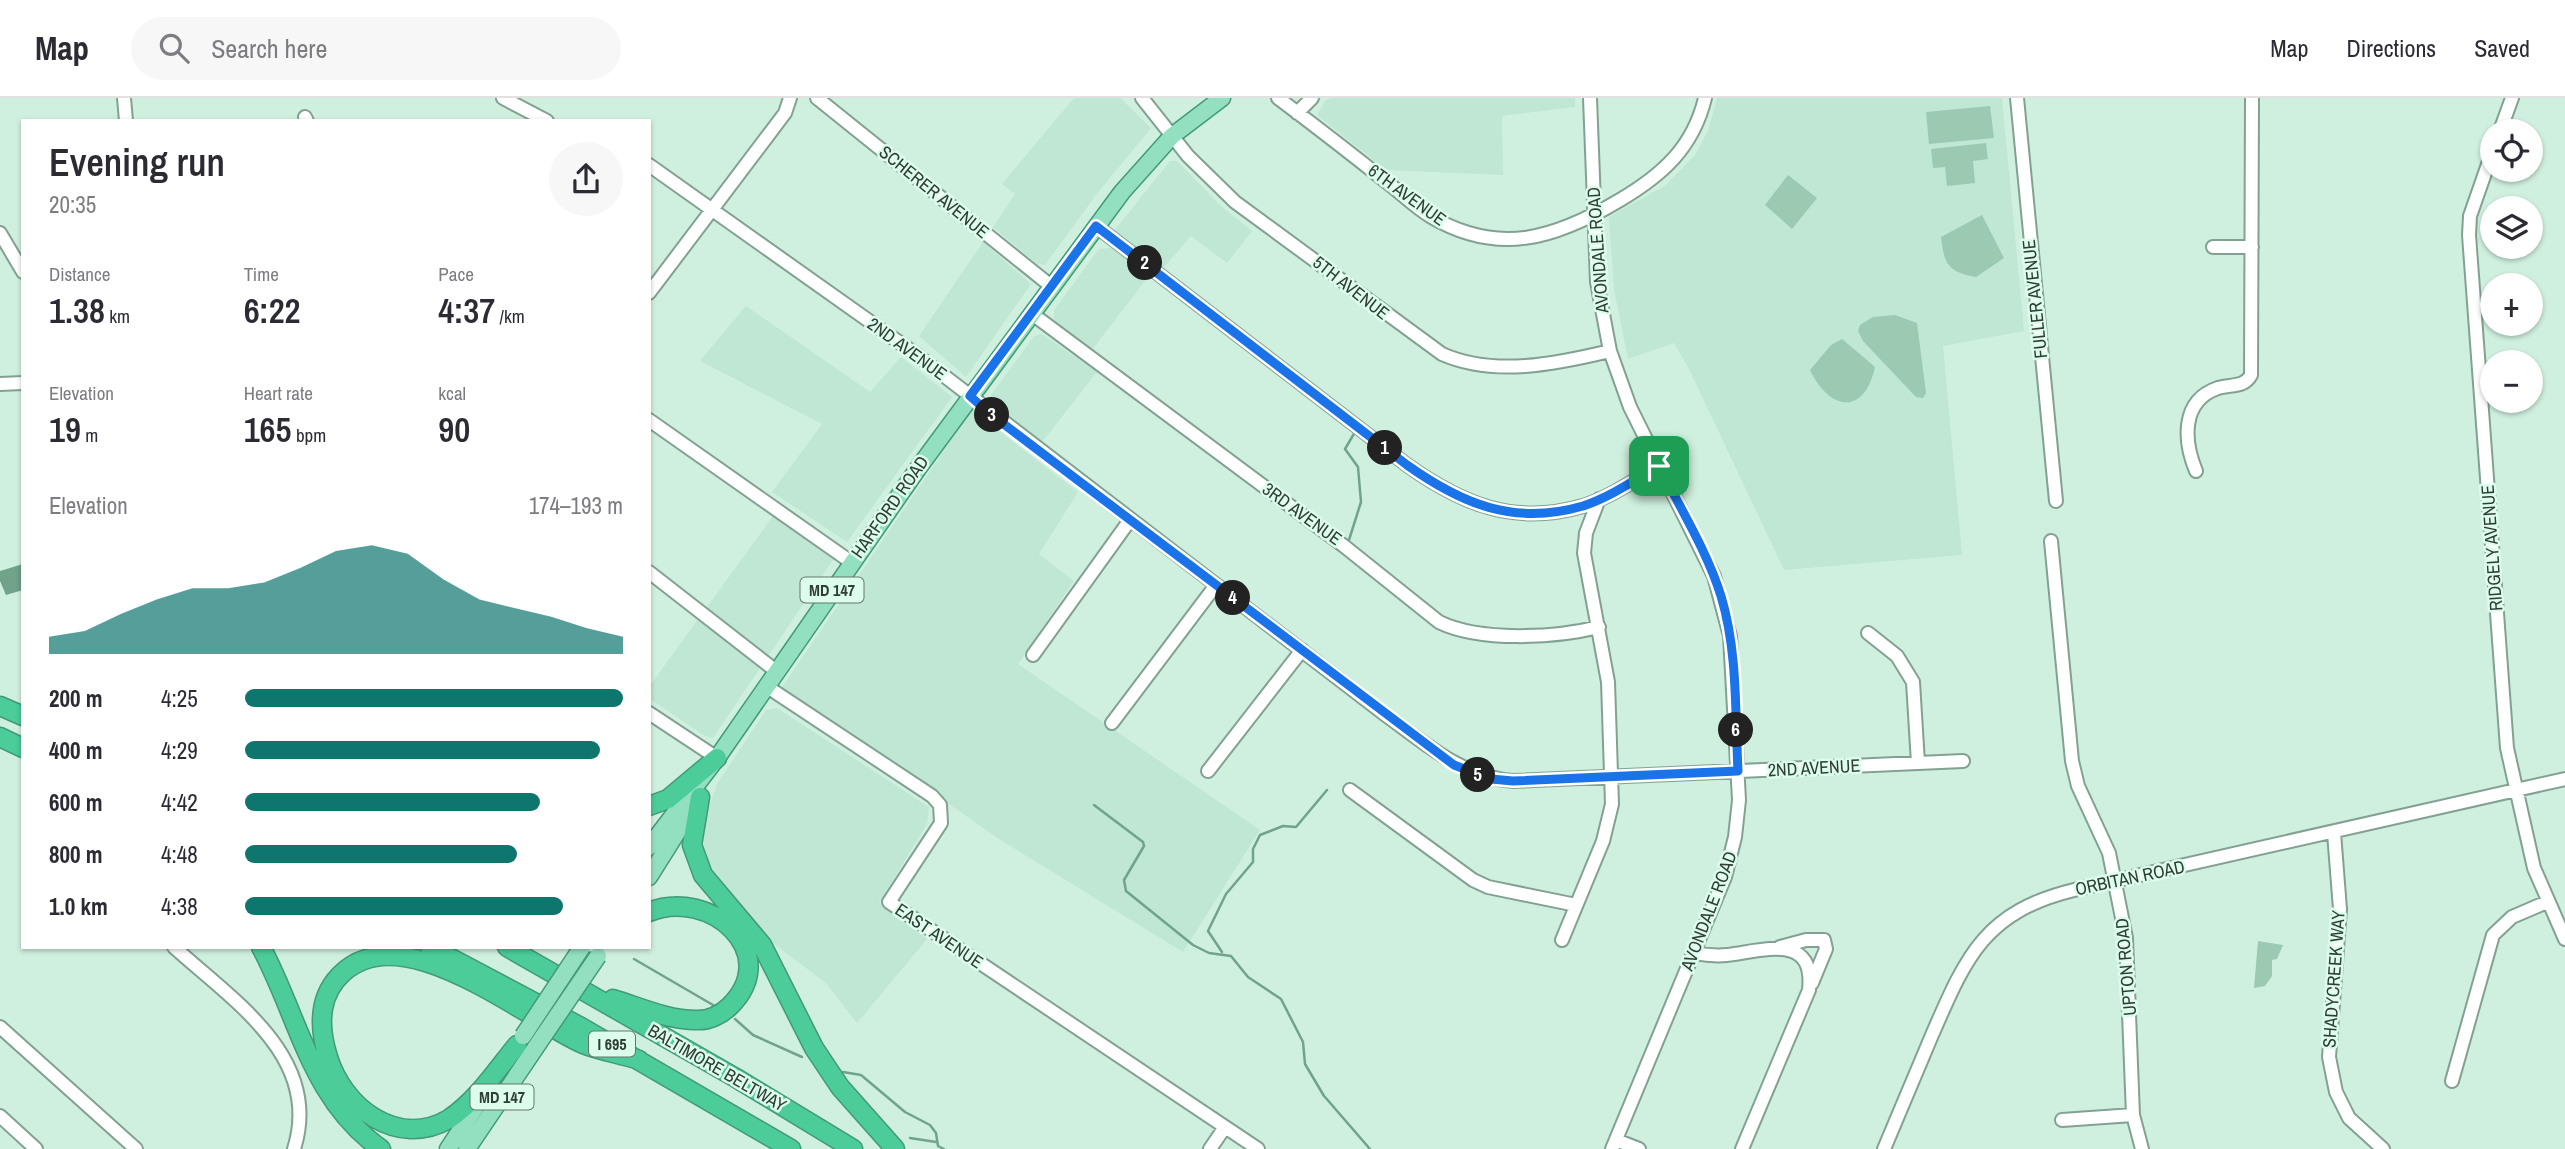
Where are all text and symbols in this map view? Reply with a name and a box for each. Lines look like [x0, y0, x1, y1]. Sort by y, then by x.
search box [131, 17, 621, 80]
text: Map [35, 26, 89, 70]
icon: search [155, 29, 193, 67]
text: Search here [211, 31, 327, 66]
text: Map [2270, 32, 2308, 64]
text: Directions [2346, 32, 2436, 64]
text: Saved [2474, 32, 2530, 64]
map controls [2480, 119, 2543, 413]
button: locate [2480, 119, 2543, 182]
text: Evening run [49, 137, 225, 188]
street label: SCHERER AVENUE [874, 139, 995, 244]
button: share [549, 142, 623, 216]
street label: 6TH AVENUE [1363, 158, 1451, 231]
street label: AVONDALE ROAD [1581, 186, 1614, 315]
text: 20:35 [49, 189, 96, 220]
button: layers [2480, 196, 2543, 259]
street label: FULLER AVENUE [2016, 238, 2053, 360]
pin: 2 [1128, 246, 1162, 280]
text: 2 [1140, 249, 1149, 275]
street label: 5TH AVENUE [1308, 250, 1395, 325]
text: Distance [49, 261, 110, 287]
text: Time [244, 261, 279, 287]
text: Pace [438, 261, 474, 287]
button: + [2480, 273, 2543, 336]
text: 1.38 [49, 287, 105, 334]
text: 6:22 [244, 287, 301, 334]
text: 4:37 [438, 287, 495, 334]
text: km [105, 303, 130, 329]
text: /km [495, 303, 525, 329]
street label: 2ND AVENUE [863, 311, 952, 386]
button: − [2480, 350, 2543, 413]
text: Elevation [49, 380, 114, 406]
text: Heart rate [244, 380, 313, 406]
text: kcal [438, 380, 466, 406]
pin: 3 [974, 398, 1010, 432]
text: 3 [987, 401, 996, 427]
text: 19 [49, 406, 81, 453]
text: 165 [244, 406, 292, 453]
text: 90 [438, 406, 470, 453]
text: m [81, 422, 98, 448]
text: bpm [292, 422, 326, 448]
pin: 1 [1368, 430, 1402, 466]
text: 1 [1380, 434, 1389, 460]
pin [1629, 436, 1689, 496]
icon: arrive [1640, 447, 1678, 485]
street label: HARFORD ROAD [845, 451, 934, 563]
street label: 3RD AVENUE [1258, 476, 1347, 551]
street label: RIDGELY AVENUE [2475, 484, 2508, 612]
text: Elevation [49, 490, 128, 521]
text: 174–193 m [529, 490, 623, 521]
road number: MD 147 [800, 578, 864, 603]
pin: 4 [1216, 580, 1250, 616]
text: 4 [1228, 584, 1237, 610]
text: 200 m [49, 683, 102, 714]
text: 4:25 [161, 683, 198, 714]
pin: 6 [1718, 712, 1754, 748]
text: 6 [1731, 716, 1740, 742]
text: 400 m [49, 735, 102, 766]
text: 4:29 [161, 735, 198, 766]
street label: 2ND AVENUE [1767, 753, 1861, 782]
pin: 5 [1460, 758, 1496, 792]
text: 5 [1473, 761, 1482, 787]
text: 600 m [49, 787, 102, 818]
text: 4:42 [161, 787, 198, 818]
text: 800 m [49, 839, 102, 870]
text: 4:48 [161, 839, 198, 870]
street label: AVONDALE ROAD [1674, 847, 1743, 975]
street label: ORBITAN ROAD [2073, 854, 2187, 901]
text: 1.0 km [49, 891, 108, 922]
text: 4:38 [161, 891, 198, 922]
street label: EAST AVENUE [890, 897, 988, 974]
street label: SHADYCREEK WAY [2316, 909, 2351, 1049]
street label: UPTON ROAD [2109, 917, 2142, 1017]
street label: BALTIMORE BELTWAY [643, 1018, 791, 1118]
road number: I 695 [589, 1032, 635, 1056]
road number: MD 147 [470, 1085, 534, 1110]

